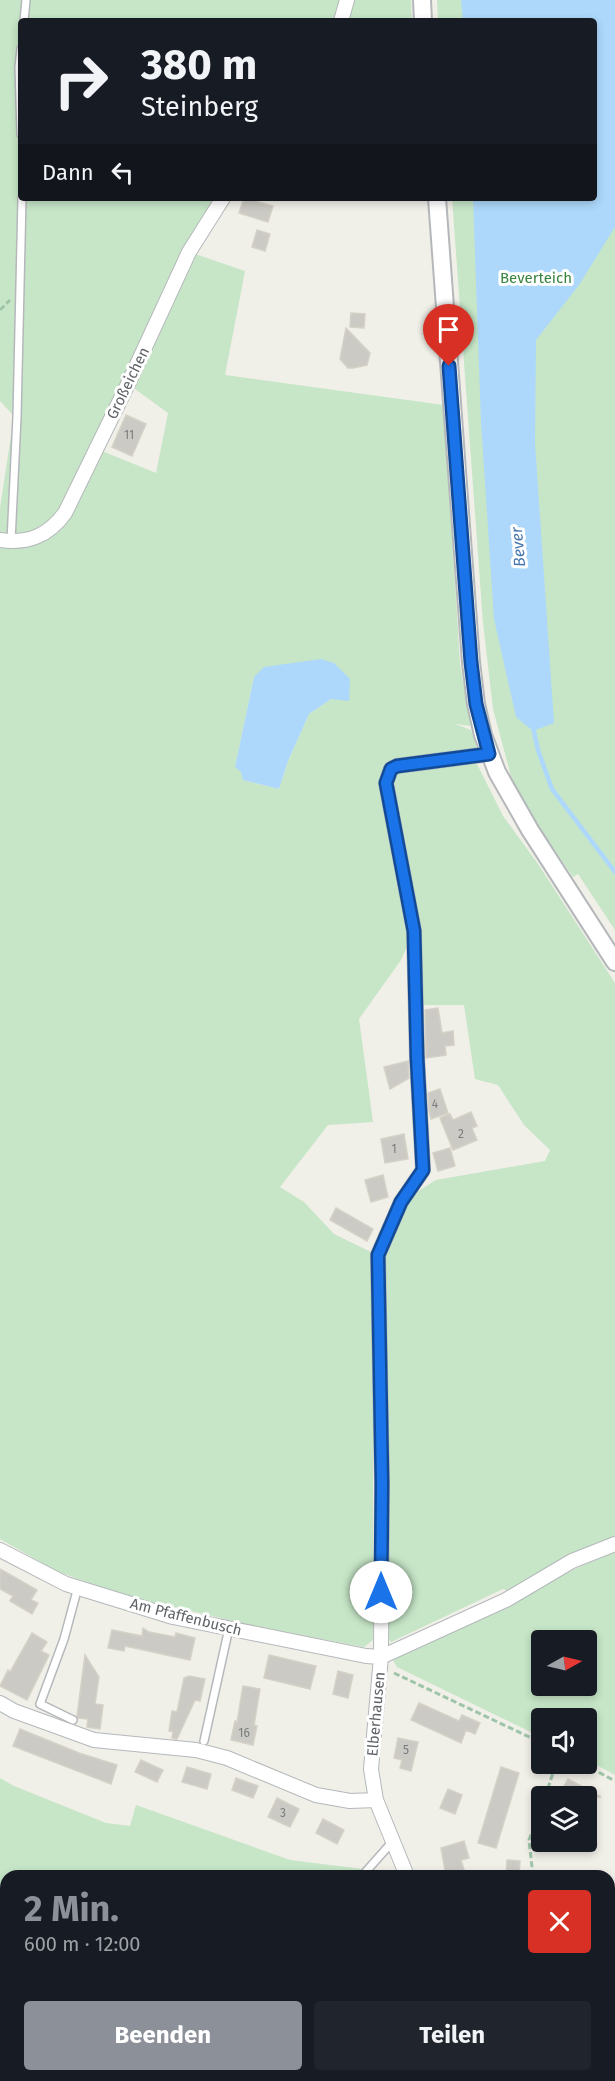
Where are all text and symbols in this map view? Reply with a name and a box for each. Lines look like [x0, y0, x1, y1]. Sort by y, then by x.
text: 380 m [141, 40, 257, 90]
icon: right [42, 42, 120, 120]
text: Steinberg [141, 91, 258, 123]
icon: left [106, 156, 139, 189]
text: Dann [42, 159, 94, 186]
park label: Beverteich [500, 269, 572, 287]
pin [423, 304, 474, 366]
icon: arrive [432, 313, 465, 346]
street label: Großeichen [103, 344, 153, 422]
house number: 11 [124, 428, 134, 442]
water label: Bever [507, 525, 529, 568]
house number: 4 [432, 1097, 439, 1111]
house number: 2 [458, 1127, 464, 1141]
house number: 1 [391, 1142, 397, 1156]
position arrow [349, 1560, 413, 1624]
street label: Am Pfaffenbusch [128, 1594, 244, 1640]
north arrow [531, 1630, 597, 1696]
map controls [531, 1630, 597, 1852]
street label: Elberhausen [363, 1671, 389, 1757]
button: sound [531, 1708, 597, 1774]
house number: 16 [238, 1726, 250, 1740]
house number: 5 [403, 1743, 409, 1757]
button: layers [531, 1786, 597, 1852]
house number: 3 [280, 1806, 286, 1820]
text: 2 Min. [24, 1887, 119, 1931]
button: close [528, 1890, 591, 1953]
text: 600 m · 12:00 [24, 1932, 141, 1956]
button: Beenden [24, 2001, 302, 2070]
button: Teilen [314, 2001, 591, 2070]

